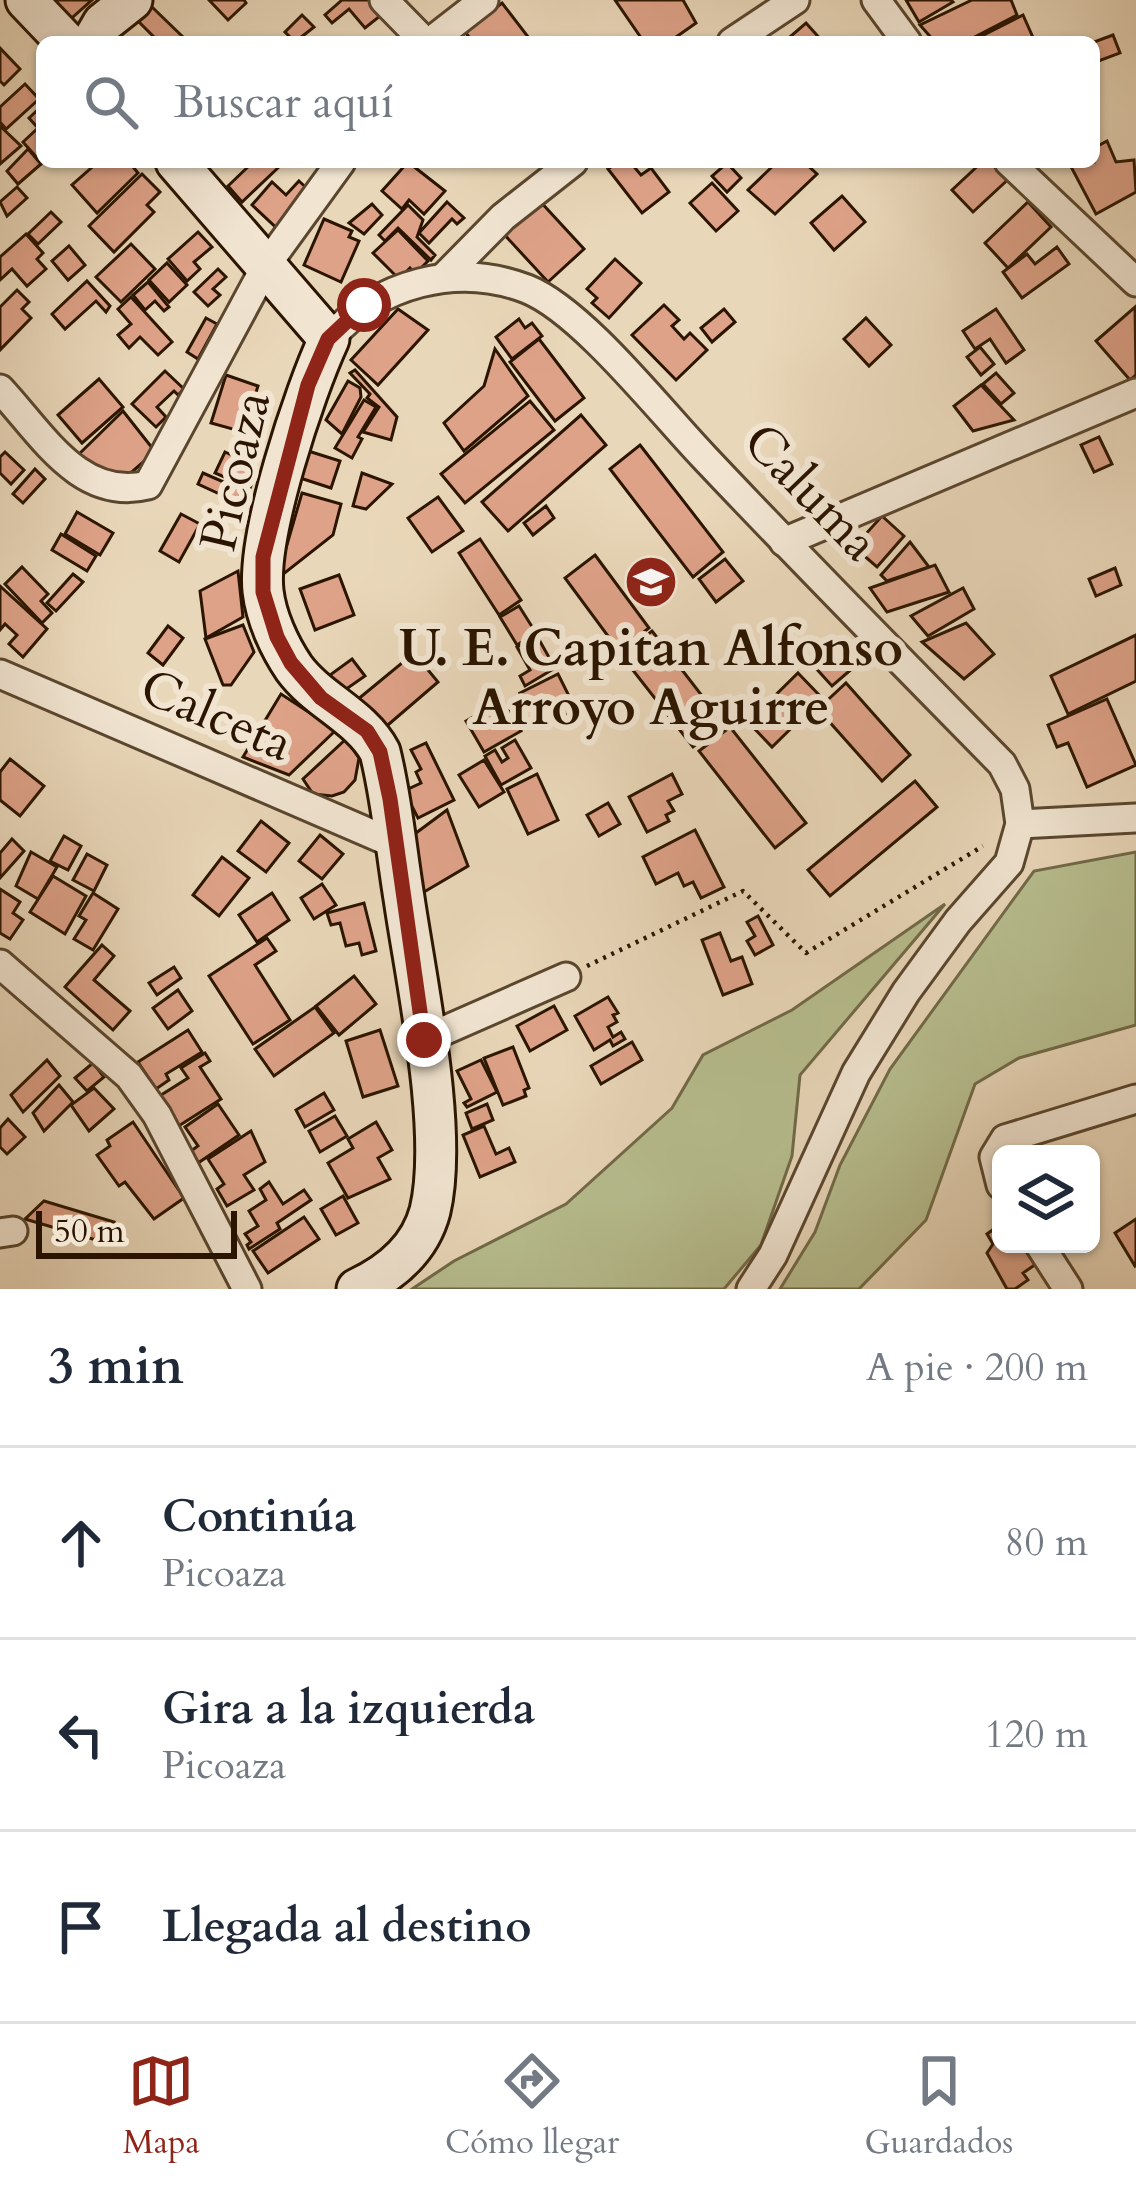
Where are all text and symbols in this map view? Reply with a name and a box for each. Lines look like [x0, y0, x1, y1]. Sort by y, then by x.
search box [36, 36, 1100, 168]
icon: search [78, 69, 144, 135]
text: Buscar aquí [174, 72, 394, 133]
route start [337, 278, 391, 332]
street label: Picoaza [184, 385, 288, 558]
street label: Caluma [727, 408, 894, 577]
school or university icon: U. E. Capitan Alfonso Arroyo Aguirre [623, 554, 679, 610]
place label: U. E. Capitan Alfonso Arroyo Aguirre [399, 614, 903, 743]
street label: Calceta [130, 653, 303, 779]
route end [397, 1013, 451, 1067]
map controls [992, 1145, 1100, 1253]
button: layers [992, 1145, 1100, 1253]
scale bar [36, 1205, 237, 1258]
text: 50 m [54, 1209, 125, 1254]
text: 3 min [48, 1332, 184, 1402]
text: A pie · 200 m [866, 1341, 1088, 1394]
text: Continúa [162, 1486, 356, 1547]
icon: ahead [48, 1510, 114, 1576]
text: 80 m [1005, 1516, 1088, 1569]
text: Picoaza [162, 1547, 286, 1600]
text: Gira a la izquierda [162, 1678, 535, 1739]
icon: left [48, 1702, 114, 1768]
text: 120 m [985, 1708, 1088, 1761]
text: Picoaza [162, 1739, 286, 1792]
icon: arrive [48, 1894, 114, 1960]
text: Llegada al destino [162, 1896, 532, 1957]
tab: Mapa [123, 2048, 200, 2165]
tab: Cómo llegar [445, 2048, 619, 2165]
tab: Guardados [865, 2048, 1013, 2165]

